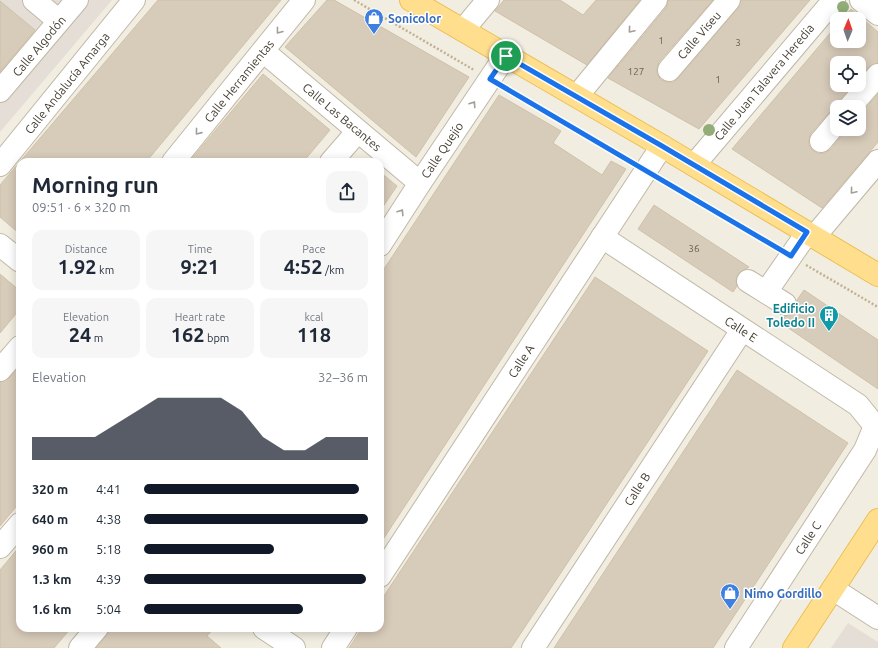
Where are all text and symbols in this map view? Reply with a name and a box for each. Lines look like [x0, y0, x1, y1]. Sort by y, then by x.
shop icon: Sonicolor [363, 7, 385, 35]
street label: Calle Viseu [675, 9, 723, 61]
place label: Sonicolor [388, 12, 441, 25]
north arrow [830, 12, 866, 48]
map controls [830, 12, 866, 136]
street label: Calle Algodón [10, 13, 68, 79]
street label: Calle Juan Talavera Heredia [712, 21, 816, 143]
one-way arrow [629, 25, 636, 33]
one-way arrow [277, 26, 284, 33]
street label: Calle Andalucía Amarga [22, 30, 112, 136]
house number: 1 [658, 35, 664, 46]
street label: Calle Herramientas [202, 37, 276, 125]
house number: 3 [735, 37, 741, 48]
pin [489, 39, 523, 73]
icon: arrive [495, 45, 517, 67]
button: locate [830, 56, 866, 92]
house number: 127 [628, 66, 644, 77]
house number: 1 [715, 74, 721, 85]
street label: Calle Las Bacantes [300, 80, 384, 154]
button: layers [830, 100, 866, 136]
one-way arrow [468, 101, 476, 108]
street label: Calle Quejío [418, 119, 466, 181]
one-way arrow [195, 127, 202, 134]
button: share [326, 171, 368, 213]
text: Morning run [32, 172, 159, 197]
one-way arrow [850, 186, 857, 193]
text: 09:51 · 6 × 320 m [32, 200, 131, 214]
one-way arrow [396, 209, 404, 216]
text: Distance [65, 243, 107, 255]
text: Time [188, 243, 212, 255]
text: Pace [302, 243, 326, 255]
house number: 36 [688, 243, 700, 254]
text: 1.92 [58, 255, 97, 278]
text: 9:21 [181, 255, 219, 278]
text: 4:52 [284, 255, 323, 278]
text: km [97, 264, 114, 276]
text: /km [323, 264, 344, 276]
place label: Edificio Toledo II [766, 302, 815, 329]
building icon: Edificio Toledo II [818, 304, 840, 332]
text: Elevation [63, 311, 109, 323]
text: Heart rate [175, 311, 225, 323]
text: kcal [305, 311, 324, 323]
street label: Calle E [722, 314, 760, 344]
text: 24 [69, 323, 91, 346]
text: 162 [171, 323, 204, 346]
text: 118 [297, 323, 331, 346]
text: m [91, 332, 103, 344]
text: bpm [204, 332, 229, 344]
street label: Calle A [505, 342, 537, 380]
text: Elevation [32, 370, 86, 384]
text: 32–36 m [318, 370, 368, 384]
street label: Calle B [622, 470, 652, 508]
text: 320 m [32, 482, 68, 496]
text: 4:41 [96, 482, 121, 496]
text: 640 m [32, 512, 68, 526]
text: 4:38 [96, 512, 121, 526]
street label: Calle C [793, 519, 824, 557]
text: 960 m [32, 542, 68, 556]
text: 5:18 [96, 542, 121, 556]
text: 1.3 km [32, 572, 71, 586]
text: 4:39 [96, 572, 121, 586]
shop icon: Nimo Gordillo [719, 582, 741, 610]
place label: Nimo Gordillo [744, 587, 822, 600]
text: 1.6 km [32, 602, 71, 616]
text: 5:04 [96, 602, 121, 616]

